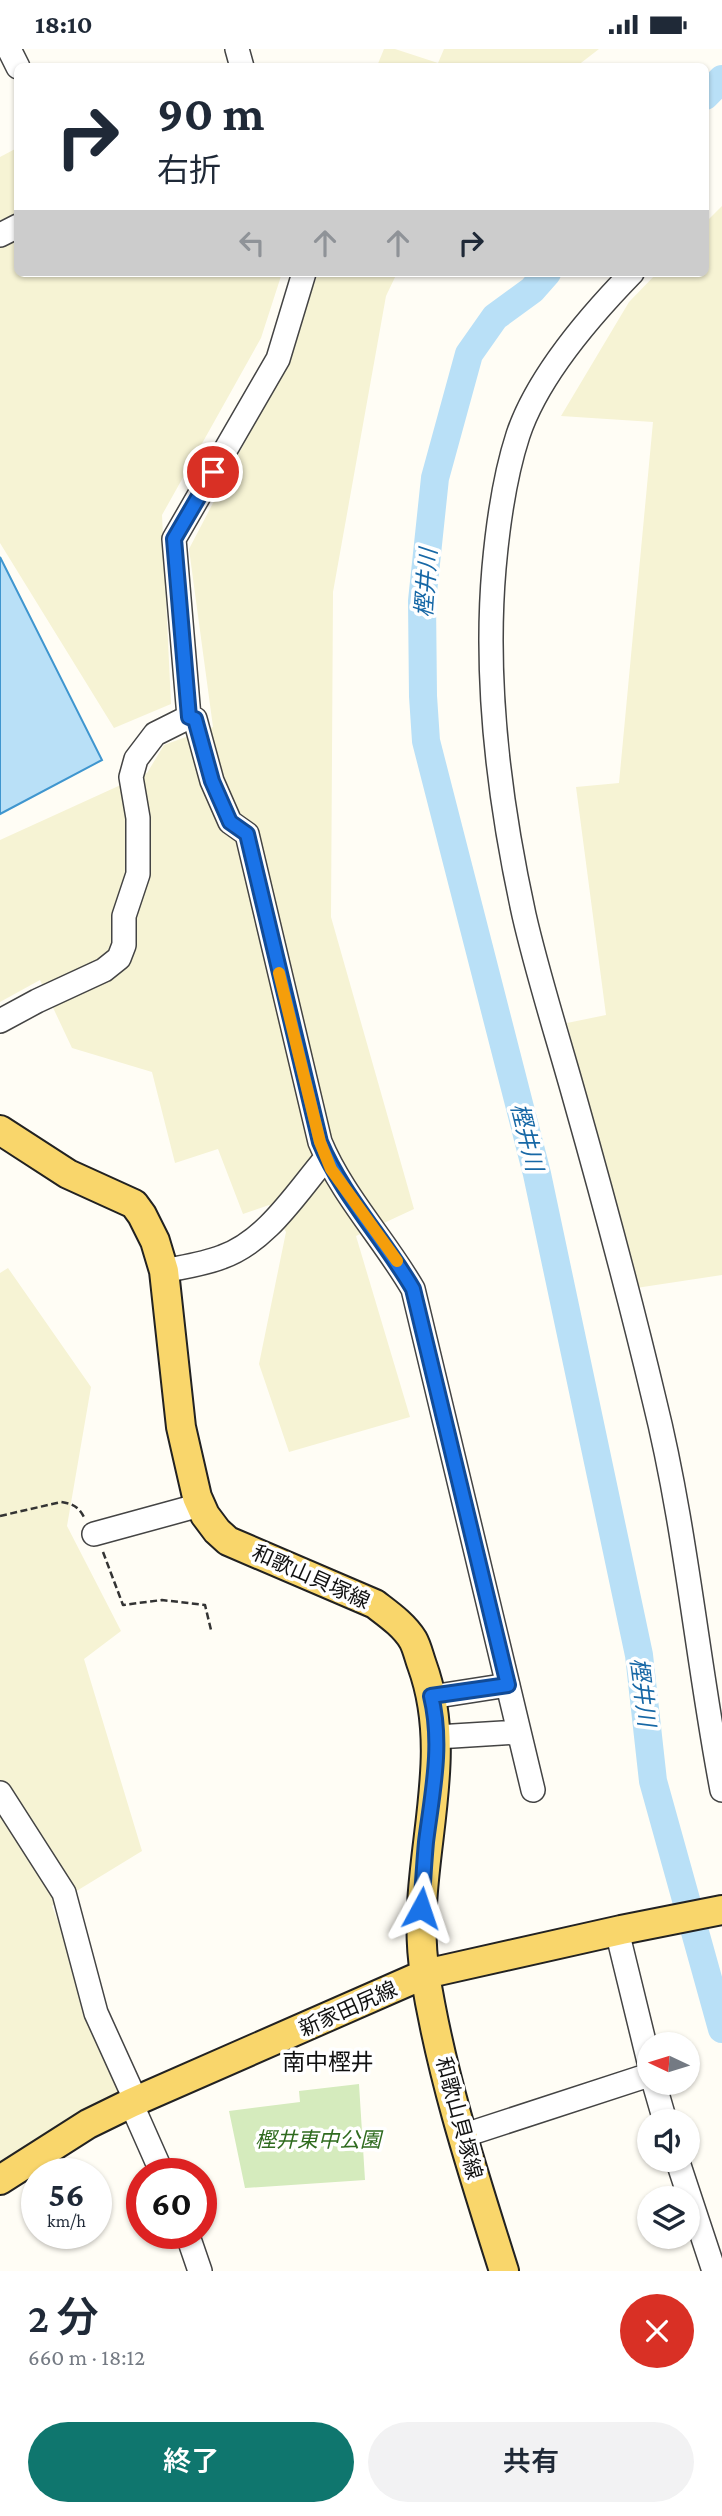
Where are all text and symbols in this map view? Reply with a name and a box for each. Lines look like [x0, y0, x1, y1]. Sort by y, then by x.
text: 18:10 [35, 10, 93, 39]
text: 90 m [157, 86, 264, 141]
icon: right [42, 91, 133, 182]
text: 右折 [157, 152, 221, 188]
icon: left [233, 224, 271, 262]
icon: ahead [306, 224, 344, 262]
icon: ahead [379, 224, 417, 262]
icon: right [452, 224, 490, 262]
pin [183, 442, 243, 502]
icon: arrive [194, 453, 232, 491]
water label: 樫井川 [411, 545, 442, 618]
water label: 樫井川 [506, 1100, 549, 1177]
street label: 和歌山貝塚線 [249, 1540, 373, 1614]
water label: 樫井川 [626, 1656, 660, 1731]
position arrow [384, 1871, 458, 1945]
street label: 新家田尻線 [295, 1977, 401, 2041]
north arrow [637, 2032, 700, 2095]
map controls [637, 2032, 700, 2249]
district label: 南中樫井 [282, 2049, 374, 2075]
street label: 和歌山貝塚線 [431, 2054, 487, 2182]
button: sound [637, 2109, 700, 2172]
park label: 樫井東中公園 [255, 2128, 384, 2152]
speed limit sign: 60 [126, 2158, 217, 2249]
text: 56 [48, 2175, 85, 2214]
button: layers [637, 2186, 700, 2249]
text: km/h [47, 2211, 86, 2231]
text: 2 分 [28, 2294, 99, 2341]
button: close [620, 2294, 694, 2368]
text: 660 m · 18:12 [28, 2344, 145, 2370]
button: 終了 [28, 2422, 354, 2502]
button: 共有 [368, 2422, 694, 2502]

